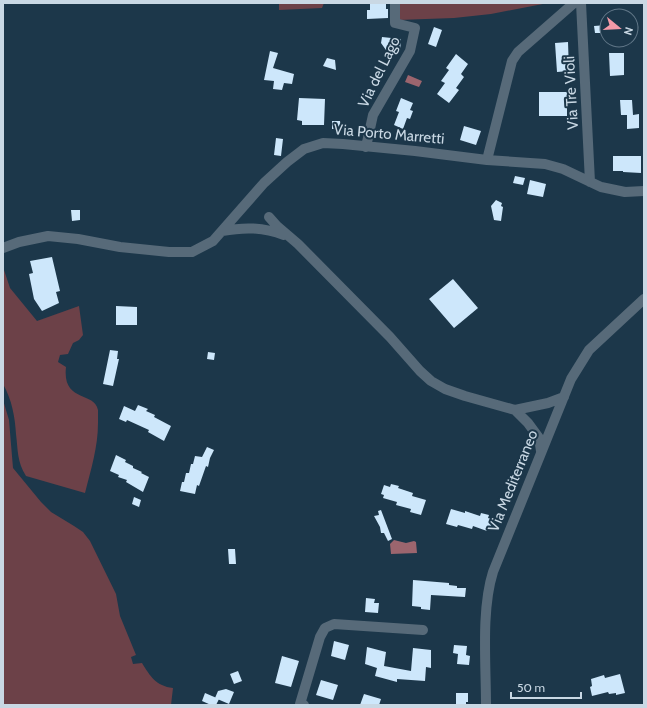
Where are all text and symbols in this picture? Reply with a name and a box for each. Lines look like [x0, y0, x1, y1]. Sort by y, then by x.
north arrow [599, 8, 639, 48]
text: N [621, 25, 636, 37]
street label: Via del Lago [354, 33, 404, 111]
street label: Via Tre Violi [560, 56, 582, 130]
street label: Via Porto Marretti [333, 120, 445, 148]
street label: Via Mediterraneo [484, 427, 542, 535]
scale bar [511, 674, 581, 700]
text: 50 m [517, 680, 545, 695]

